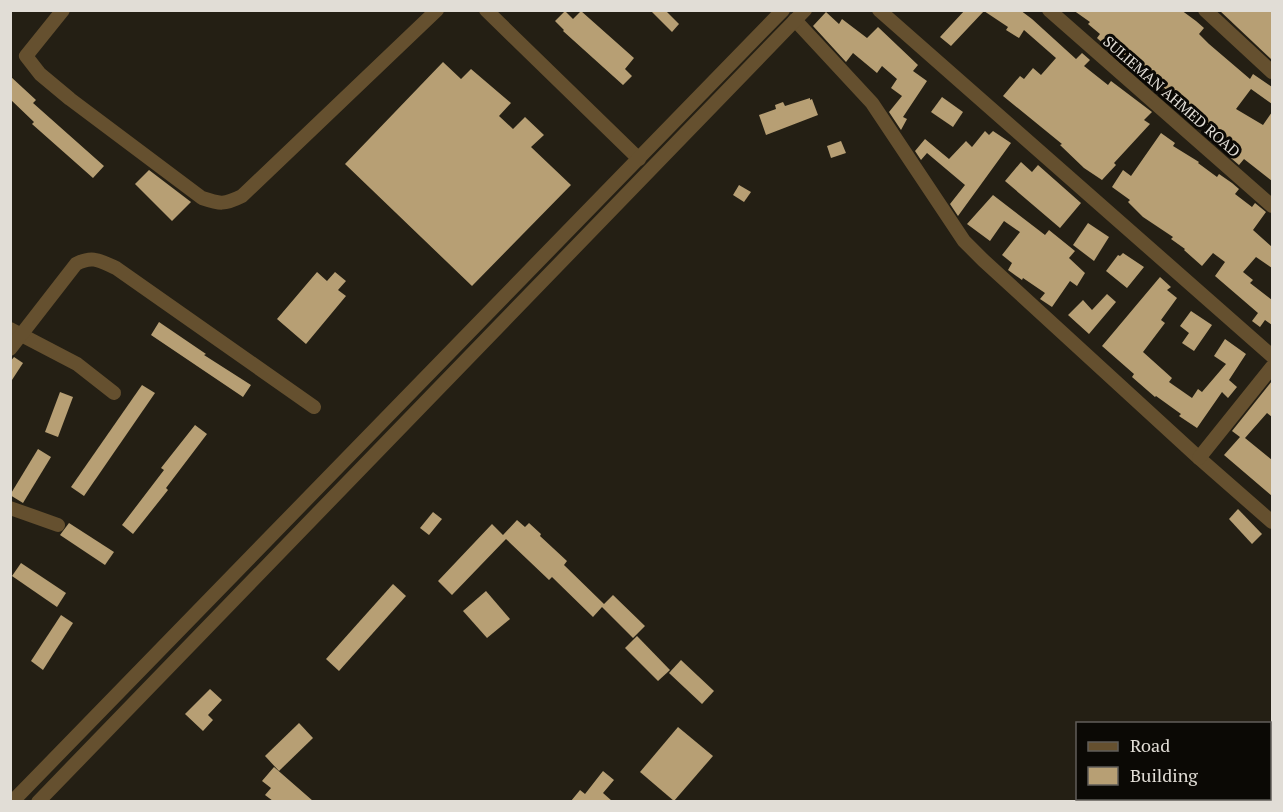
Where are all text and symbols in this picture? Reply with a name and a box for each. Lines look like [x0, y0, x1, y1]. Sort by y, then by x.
street label: SULIEMAN AHMED ROAD [1099, 31, 1245, 161]
legend [1076, 722, 1271, 800]
text: Road [1130, 733, 1170, 757]
text: Building [1130, 763, 1198, 787]

